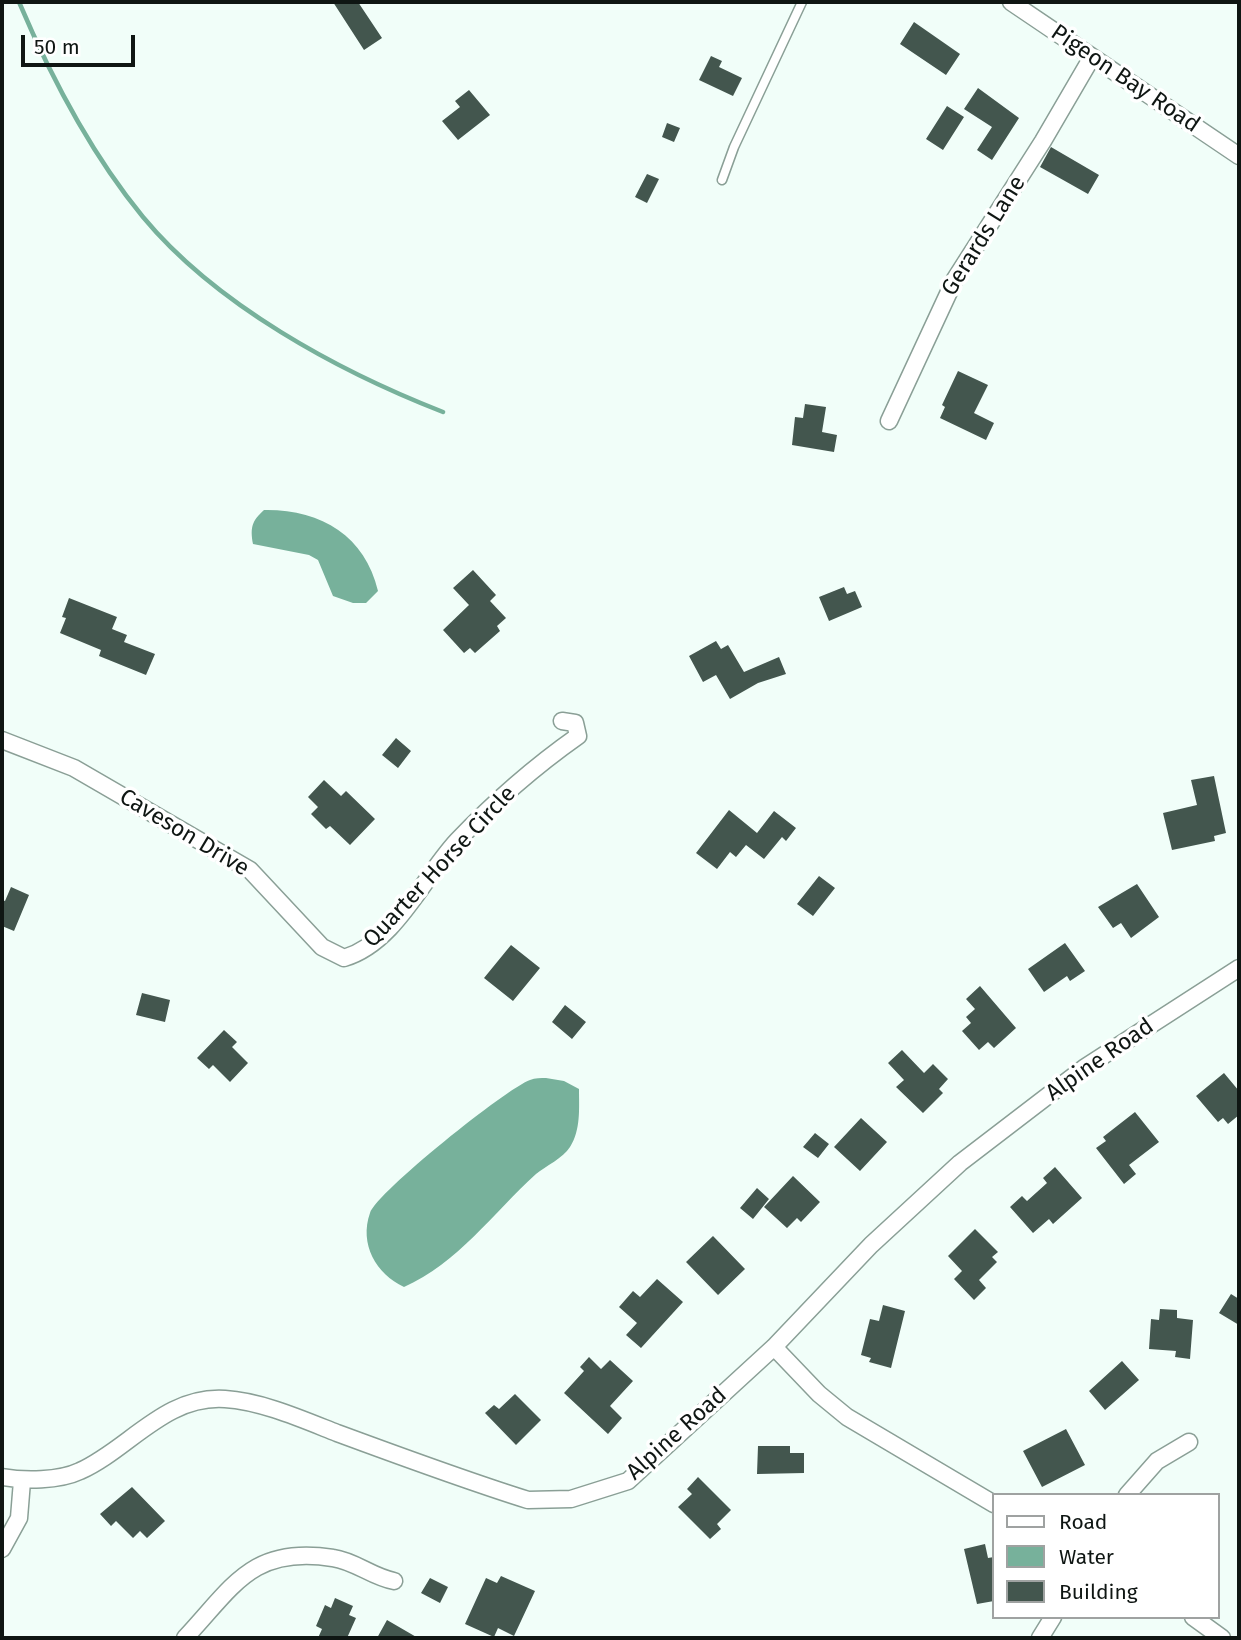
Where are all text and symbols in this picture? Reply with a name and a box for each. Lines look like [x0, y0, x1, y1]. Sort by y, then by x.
street label: Pigeon Bay Road [1045, 19, 1205, 139]
scale bar [24, 21, 138, 65]
text: 50 m [34, 34, 80, 60]
street label: Gerards Lane [936, 171, 1032, 301]
street label: Quarter Horse Circle [358, 780, 522, 954]
street label: Caveson Drive [114, 784, 254, 882]
street label: Alpine Road [1041, 1013, 1159, 1107]
street label: Alpine Road [621, 1382, 733, 1486]
legend [992, 1493, 1220, 1619]
text: Road [1059, 1509, 1107, 1535]
text: Water [1059, 1544, 1114, 1570]
text: Building [1059, 1579, 1138, 1605]

